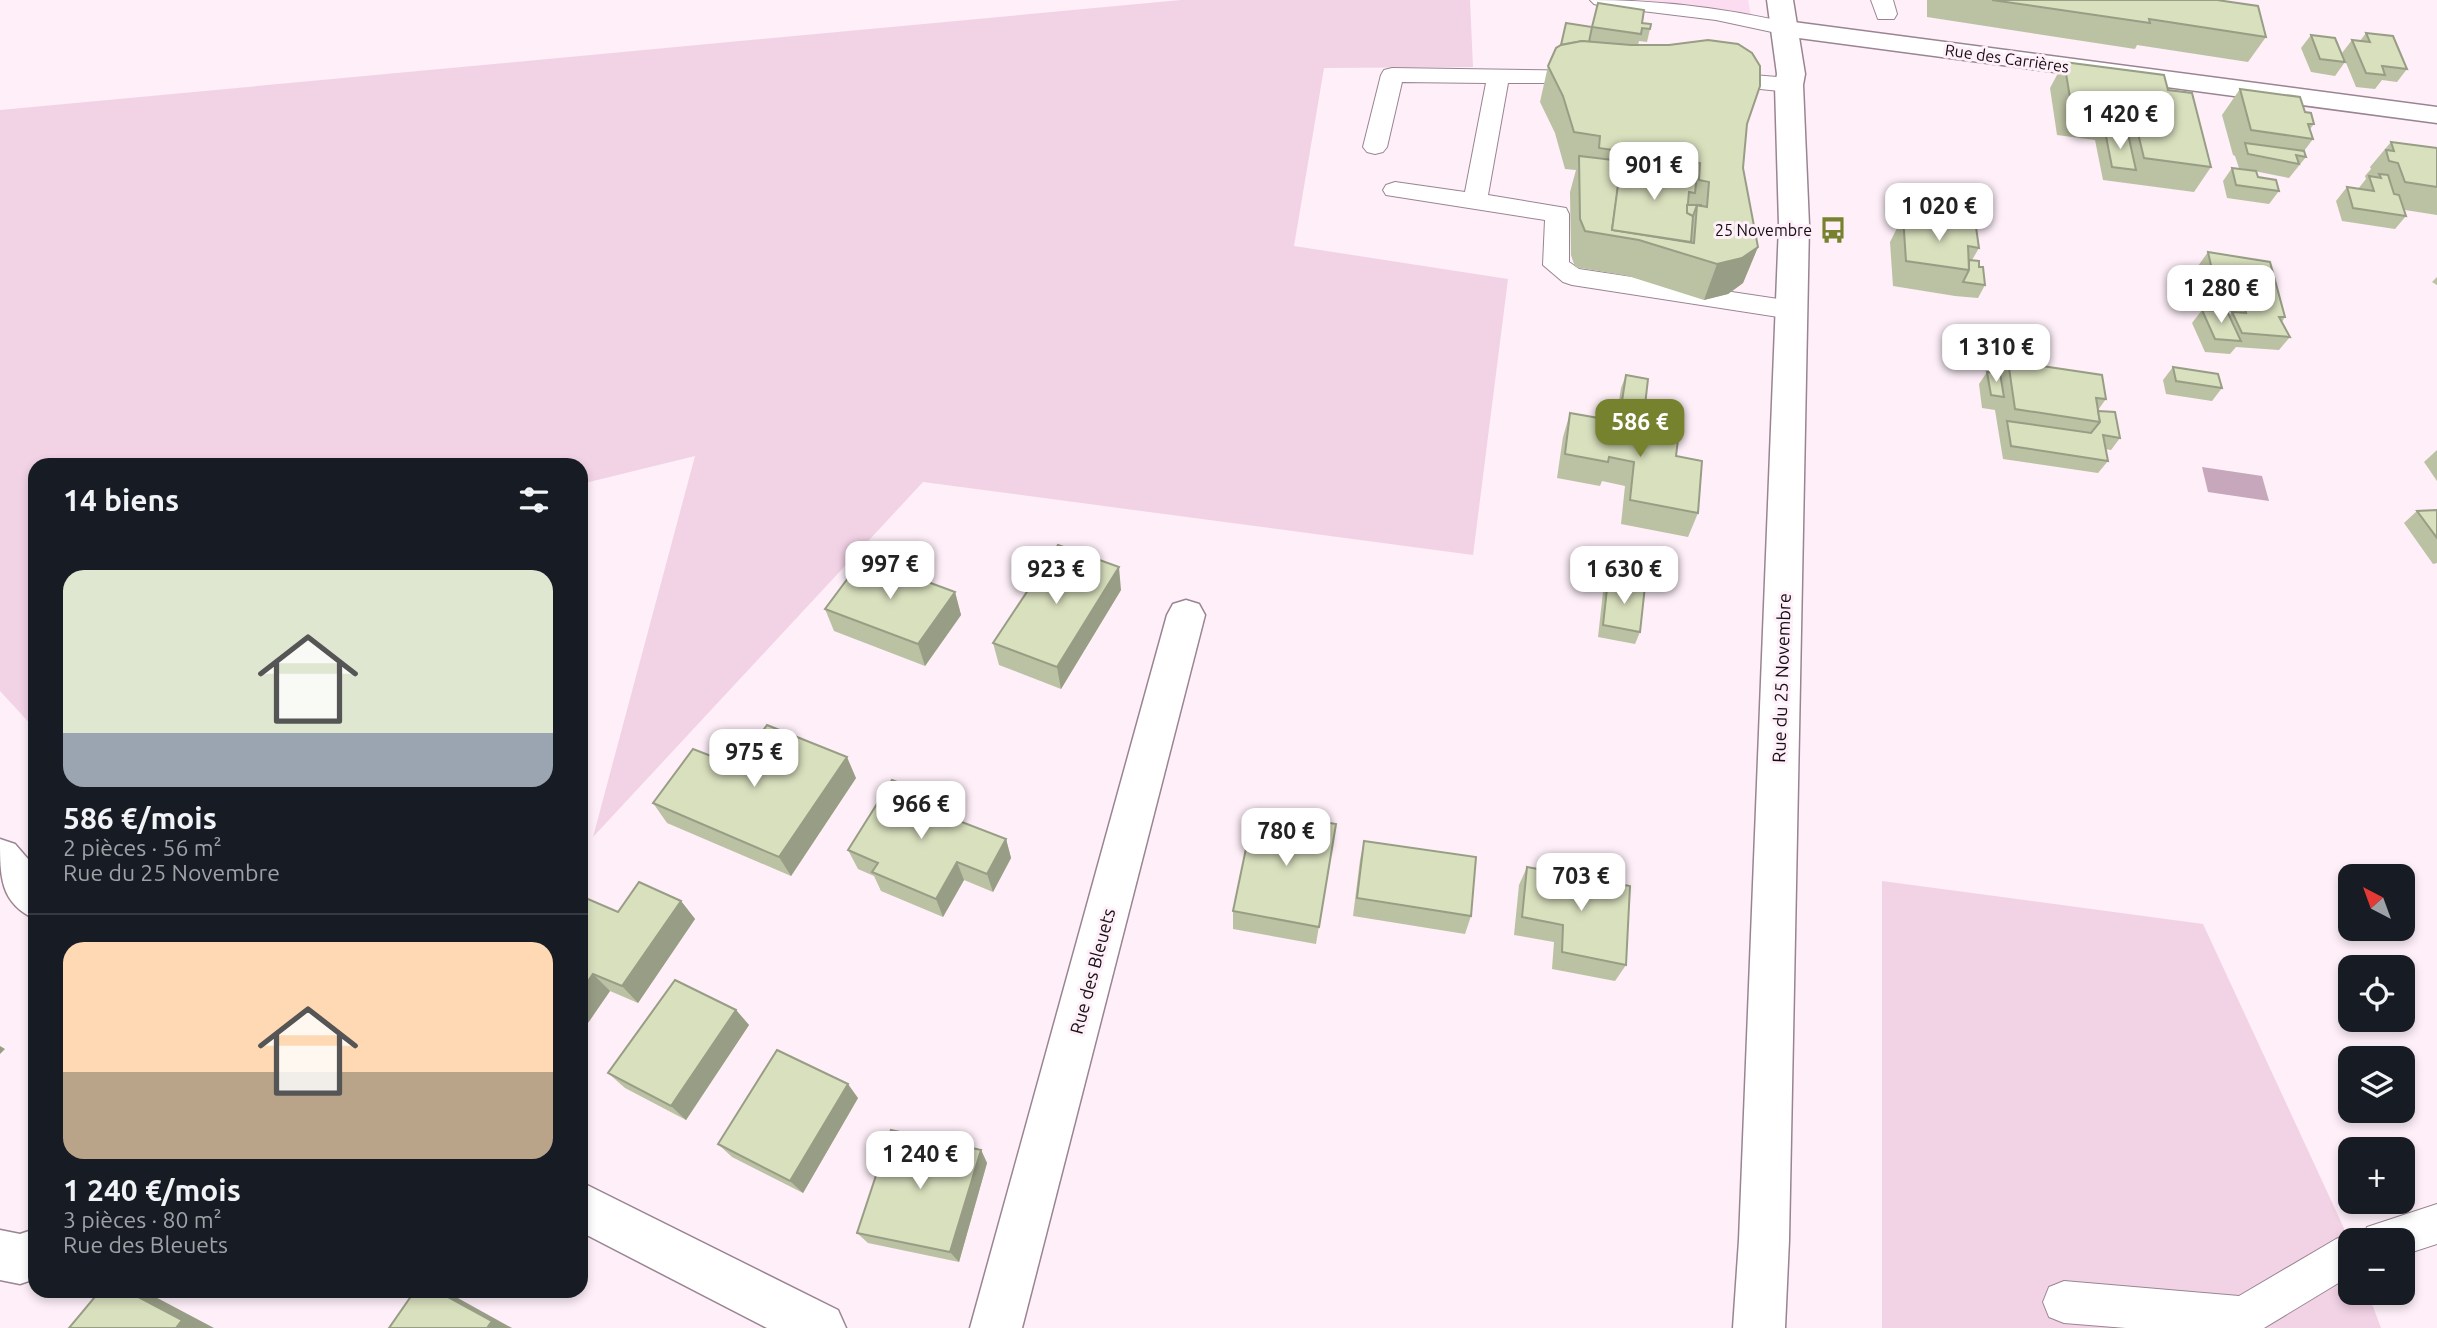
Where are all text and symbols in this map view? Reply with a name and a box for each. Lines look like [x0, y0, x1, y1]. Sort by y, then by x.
street label: Rue des Carrières [1944, 40, 2070, 76]
pin: 1 420 € [2055, 92, 2185, 151]
text: 1 420 € [2082, 101, 2158, 126]
pin: 901 € [1605, 142, 1703, 202]
text: 901 € [1625, 152, 1683, 177]
pin: 1 020 € [1874, 184, 2004, 243]
text: 1 020 € [1901, 193, 1977, 218]
bus stop icon: 25 Novembre [1818, 215, 1848, 245]
place label: 25 Novembre [1715, 221, 1812, 239]
pin: 1 280 € [2156, 266, 2286, 325]
text: 1 280 € [2183, 275, 2259, 300]
pin: 1 310 € [1931, 324, 2061, 384]
text: 1 310 € [1958, 334, 2034, 359]
pin: 586 € [1591, 400, 1689, 459]
text: 586 € [1611, 409, 1669, 434]
icon: filters [515, 481, 553, 519]
text: 14 biens [63, 483, 179, 517]
pin: 997 € [841, 542, 939, 601]
pin: 923 € [1007, 546, 1105, 606]
pin: 1 630 € [1559, 546, 1689, 606]
text: 997 € [861, 551, 919, 576]
text: 923 € [1027, 556, 1085, 581]
text: 1 630 € [1586, 556, 1662, 581]
street label: Rue du 25 Novembre [1768, 593, 1794, 763]
icon: home [245, 616, 371, 742]
pin: 975 € [705, 730, 803, 789]
text: 975 € [725, 739, 783, 764]
pin: 966 € [872, 782, 970, 841]
text: 966 € [892, 791, 950, 816]
text: 586 €/mois [63, 801, 217, 835]
pin: 780 € [1237, 808, 1335, 868]
text: 780 € [1257, 818, 1315, 843]
text: 2 pièces · 56 m² [63, 835, 222, 860]
pin: 703 € [1532, 853, 1630, 913]
text: Rue du 25 Novembre [63, 860, 280, 885]
text: 703 € [1552, 863, 1610, 888]
north arrow [2338, 864, 2415, 942]
map controls [2338, 864, 2415, 1305]
street label: Rue des Bleuets [1066, 906, 1118, 1036]
button: locate [2338, 955, 2415, 1032]
icon: home [245, 988, 371, 1114]
button: layers [2338, 1046, 2415, 1123]
pin: 1 240 € [855, 1132, 985, 1191]
button: + [2338, 1137, 2415, 1214]
text: 1 240 € [882, 1141, 958, 1166]
text: 1 240 €/mois [63, 1173, 241, 1207]
text: 3 pièces · 80 m² [63, 1207, 222, 1232]
button: − [2338, 1228, 2415, 1305]
text: Rue des Bleuets [63, 1232, 228, 1257]

